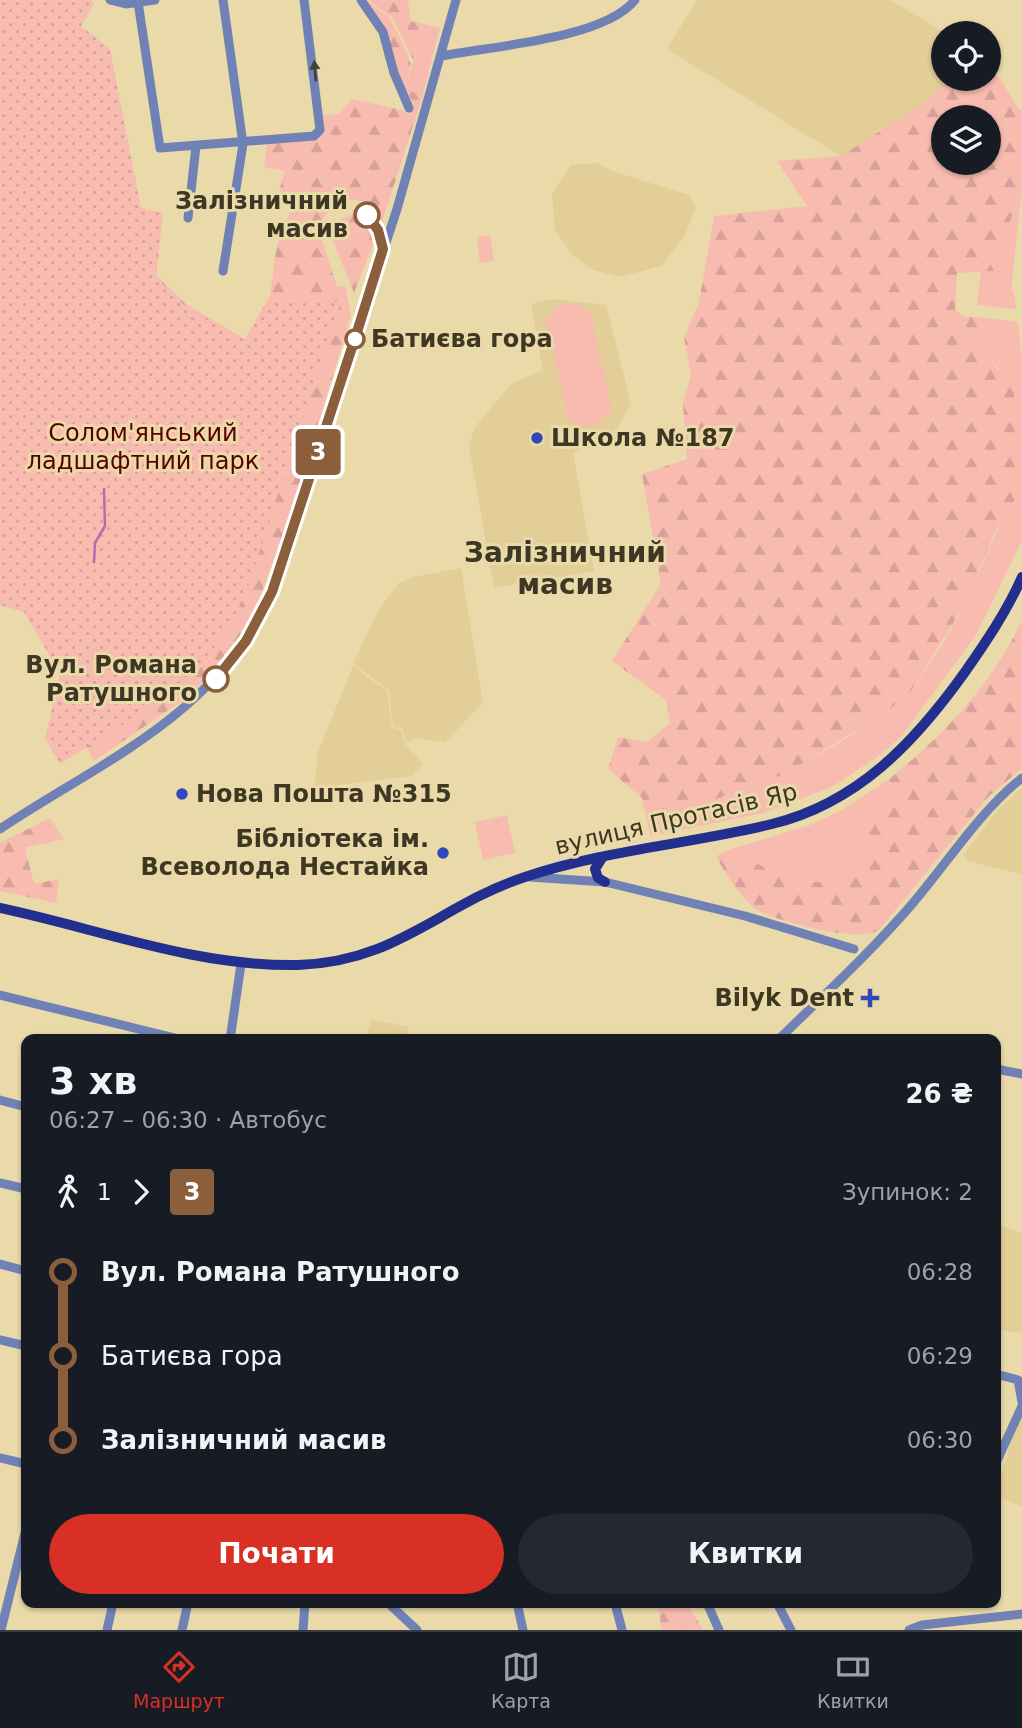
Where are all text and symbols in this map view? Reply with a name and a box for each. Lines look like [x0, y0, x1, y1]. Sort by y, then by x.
map controls [931, 21, 1001, 175]
button: locate [931, 21, 1001, 91]
one-way arrow [309, 60, 320, 82]
button: layers [931, 105, 1001, 175]
place label: Залізничний масив [175, 187, 348, 243]
marker: Залізничний масив [354, 202, 380, 228]
place label: Батиєва гора [371, 325, 553, 353]
marker: Батиєва гора [345, 329, 365, 349]
park label: Солом'янський ладшафтний парк [27, 419, 259, 475]
place label: Школа №187 [551, 424, 735, 452]
line badge: 3 [295, 429, 341, 475]
marker: Школа №187 [529, 430, 545, 446]
text: 3 [310, 438, 326, 466]
district label: Залізничний масив [464, 536, 666, 601]
place label: Вул. Романа Ратушного [25, 651, 197, 707]
marker: Вул. Романа Ратушного [203, 666, 229, 692]
street label: вулиця Протасів Яр [552, 777, 800, 861]
place label: Нова Пошта №315 [196, 780, 452, 808]
marker: Нова Пошта №315 [174, 786, 190, 802]
place label: Бібліотека ім. Всеволода Нестайка [141, 825, 429, 881]
marker: Бібліотека ім. Всеволода Нестайка [435, 845, 451, 861]
place label: Bilyk Dent [715, 984, 854, 1012]
marker: Bilyk Dent [860, 988, 880, 1008]
text: 3 хв [49, 1059, 137, 1103]
text: 26 ₴ [905, 1079, 973, 1109]
text: 06:27 – 06:30 · Автобус [49, 1107, 327, 1133]
icon: walk [49, 1173, 87, 1211]
icon: forward [122, 1173, 160, 1211]
text: 3 [184, 1178, 200, 1206]
text: 1 [97, 1179, 112, 1205]
text: Зупинок: 2 [842, 1179, 973, 1205]
text: Вул. Романа Ратушного [101, 1257, 460, 1287]
text: 06:28 [907, 1259, 973, 1285]
text: Батиєва гора [101, 1341, 283, 1371]
text: 06:29 [907, 1343, 973, 1369]
text: Залізничний масив [101, 1425, 386, 1455]
text: 06:30 [907, 1427, 973, 1453]
button: Почати [49, 1514, 504, 1594]
button: Квитки [518, 1514, 973, 1594]
tab: Маршрут [133, 1648, 225, 1712]
tab: Карта [491, 1648, 551, 1712]
tab: Квитки [817, 1648, 889, 1712]

